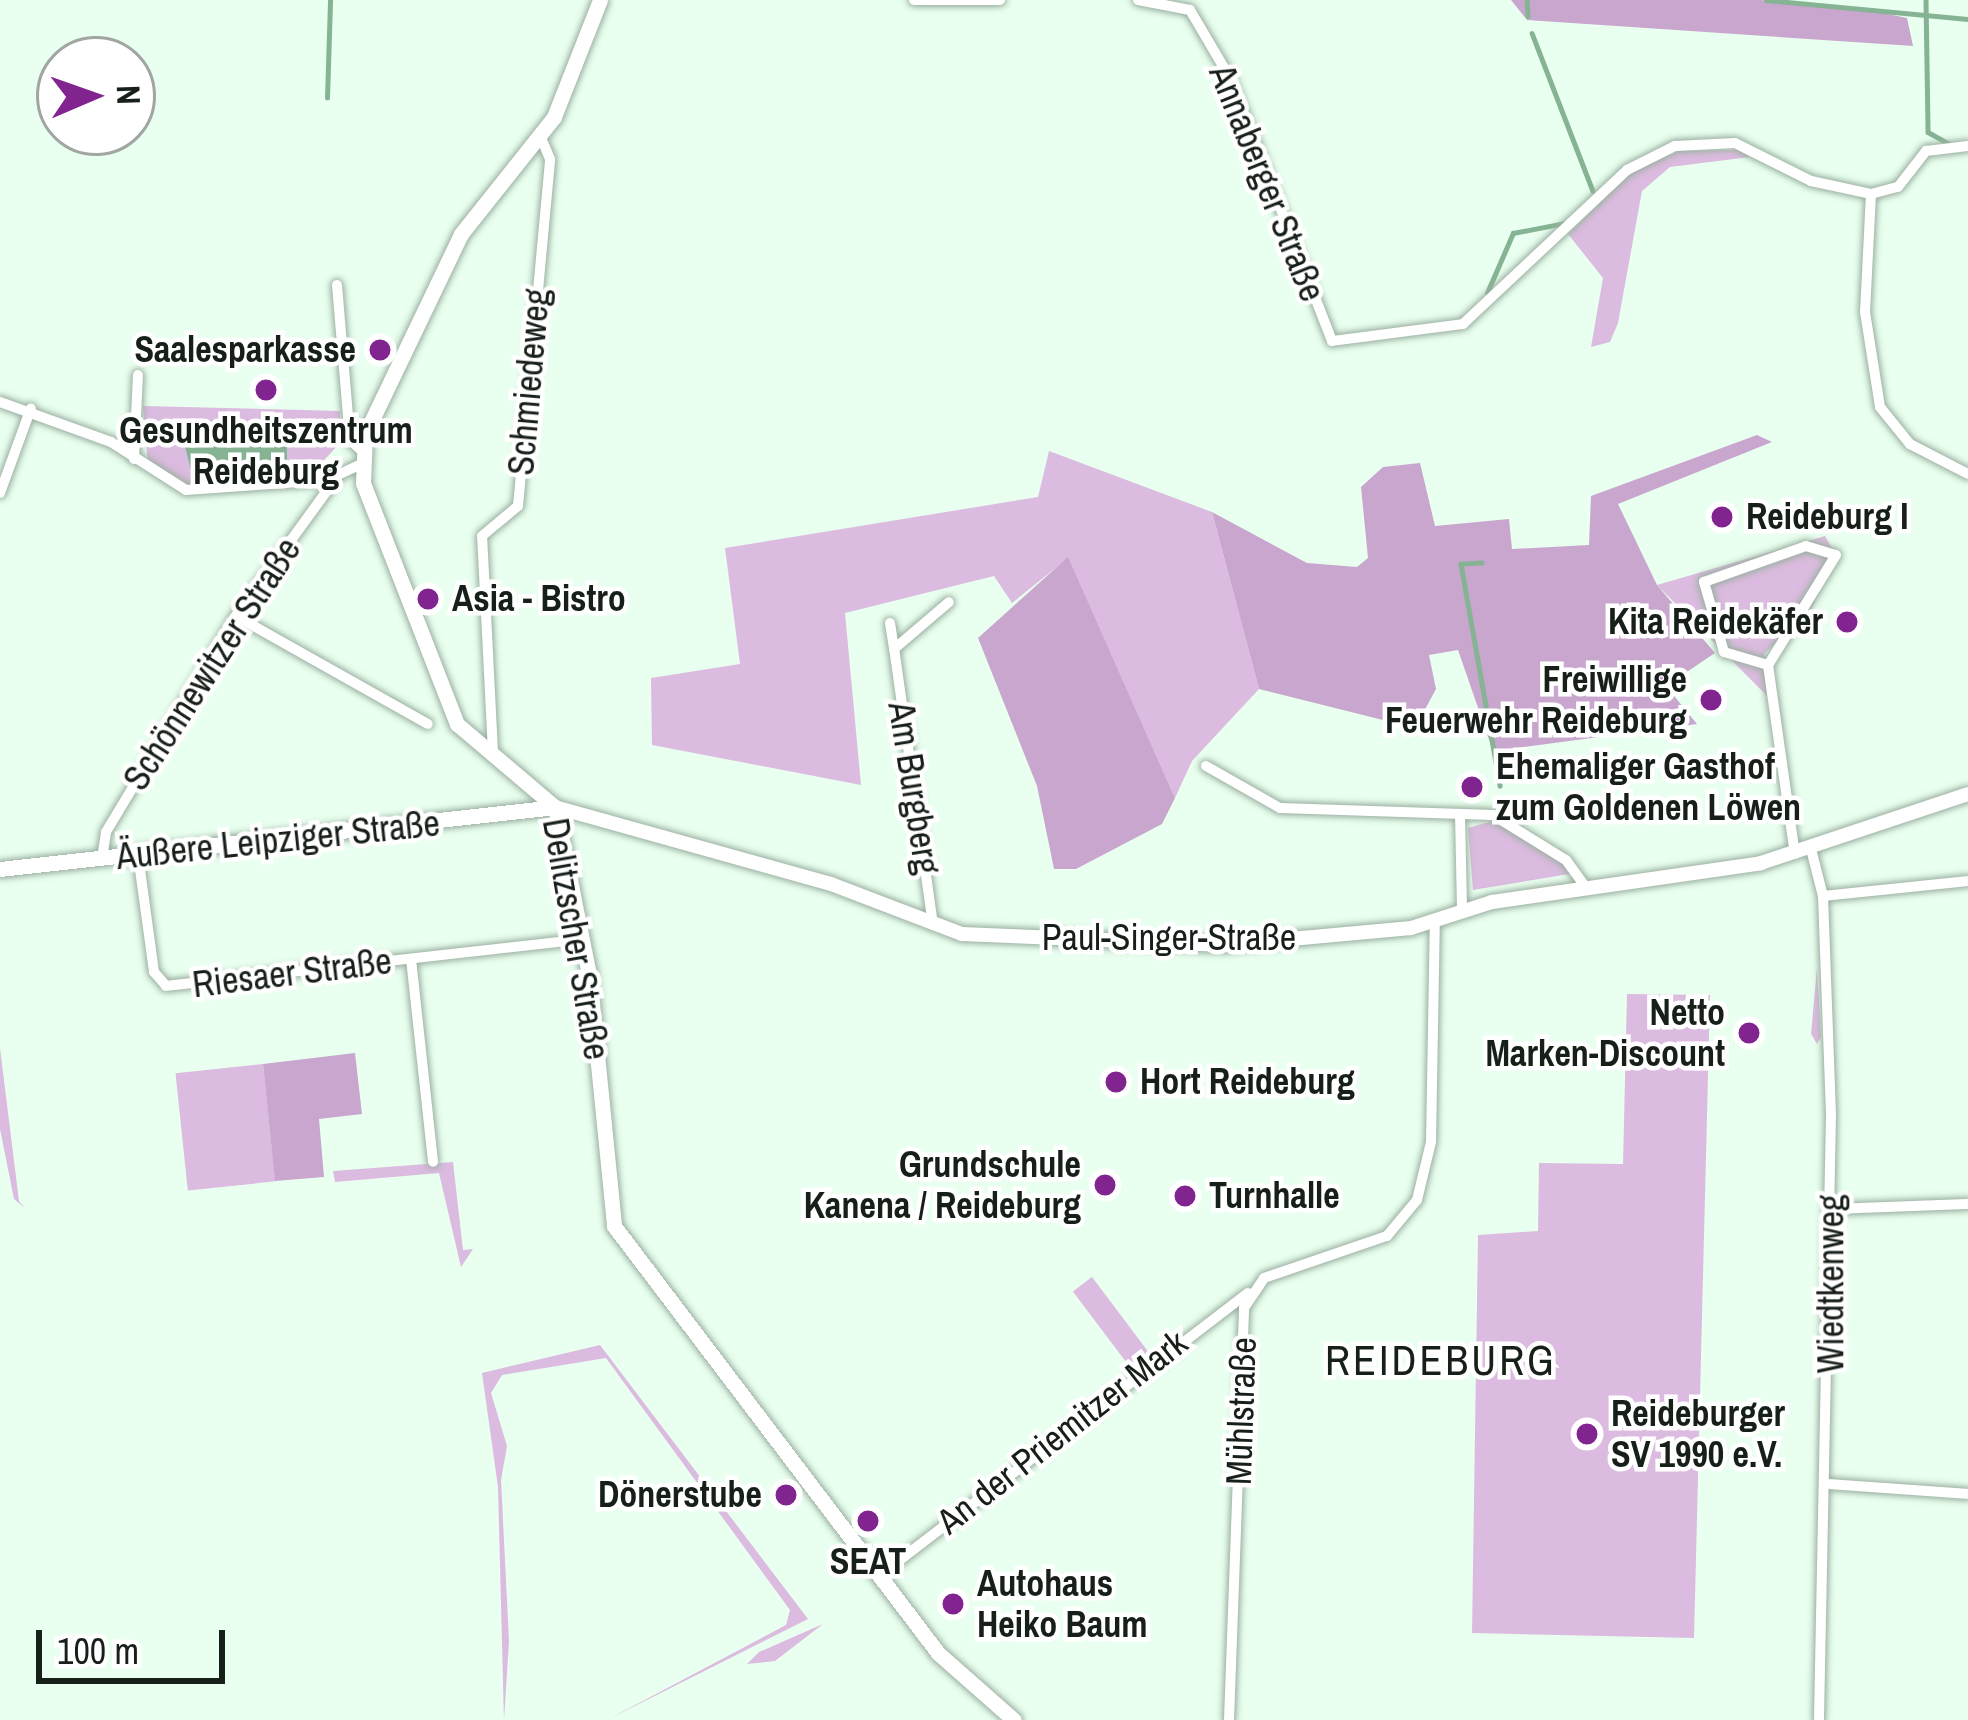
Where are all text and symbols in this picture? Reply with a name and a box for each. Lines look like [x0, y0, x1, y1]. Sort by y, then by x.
north arrow [36, 36, 156, 156]
street label: Annaberger Straße [1200, 59, 1334, 307]
text: N [107, 84, 151, 105]
street label: Schmiedeweg [499, 287, 559, 477]
place label: Saalesparkasse [134, 328, 356, 372]
marker: Saalesparkasse [367, 337, 393, 363]
marker: Gesundheitszentrum Reideburg [253, 377, 279, 403]
place label: Gesundheitszentrum Reideburg [119, 408, 413, 493]
place label: Reideburg I [1746, 495, 1908, 539]
marker: Reideburg I [1709, 504, 1735, 530]
street label: Schönnewitzer Straße [114, 530, 310, 798]
place label: Asia - Bistro [452, 577, 626, 621]
marker: Asia - Bistro [415, 586, 441, 612]
place label: Kita Reidekäfer [1608, 600, 1823, 644]
marker: Kita Reidekäfer [1834, 609, 1860, 635]
place label: Freiwillige Feuerwehr Reideburg [1385, 657, 1687, 742]
marker: Freiwillige Feuerwehr Reideburg [1698, 687, 1724, 713]
street label: Am Burgberg [879, 699, 949, 877]
place label: Ehemaliger Gasthof zum Goldenen Löwen [1496, 744, 1801, 829]
marker: Ehemaliger Gasthof zum Goldenen Löwen [1459, 774, 1485, 800]
street label: Äußere Leipziger Straße [114, 802, 442, 878]
street label: Delitzscher Straße [534, 815, 618, 1063]
street label: Paul-Singer-Straße [1042, 916, 1296, 960]
street label: Riesaer Straße [190, 939, 394, 1007]
place label: Netto Marken-Discount [1486, 990, 1725, 1075]
marker: Netto Marken-Discount [1736, 1020, 1762, 1046]
place label: Hort Reideburg [1140, 1060, 1355, 1104]
marker: Hort Reideburg [1103, 1069, 1129, 1095]
place label: Grundschule Kanena / Reideburg [804, 1142, 1081, 1227]
marker: Grundschule Kanena / Reideburg [1092, 1172, 1118, 1198]
place label: Turnhalle [1209, 1174, 1340, 1218]
marker: Turnhalle [1172, 1183, 1198, 1209]
street label: Wiedtkenweg [1809, 1195, 1853, 1373]
street label: An der Priemitzer Mark [928, 1321, 1196, 1543]
district label: REIDEBURG [1325, 1335, 1557, 1385]
street label: Mühlstraße [1217, 1336, 1265, 1486]
place label: Reideburger SV 1990 e.V. [1611, 1391, 1785, 1476]
marker: Reideburger SV 1990 e.V. [1574, 1421, 1600, 1447]
place label: Dönerstube [598, 1473, 762, 1517]
marker: Dönerstube [773, 1482, 799, 1508]
marker: SEAT [855, 1508, 881, 1534]
place label: SEAT [830, 1540, 906, 1584]
place label: Autohaus Heiko Baum [977, 1561, 1148, 1646]
marker: Autohaus Heiko Baum [940, 1591, 966, 1617]
scale bar [42, 1606, 231, 1680]
text: 100 m [57, 1627, 139, 1675]

